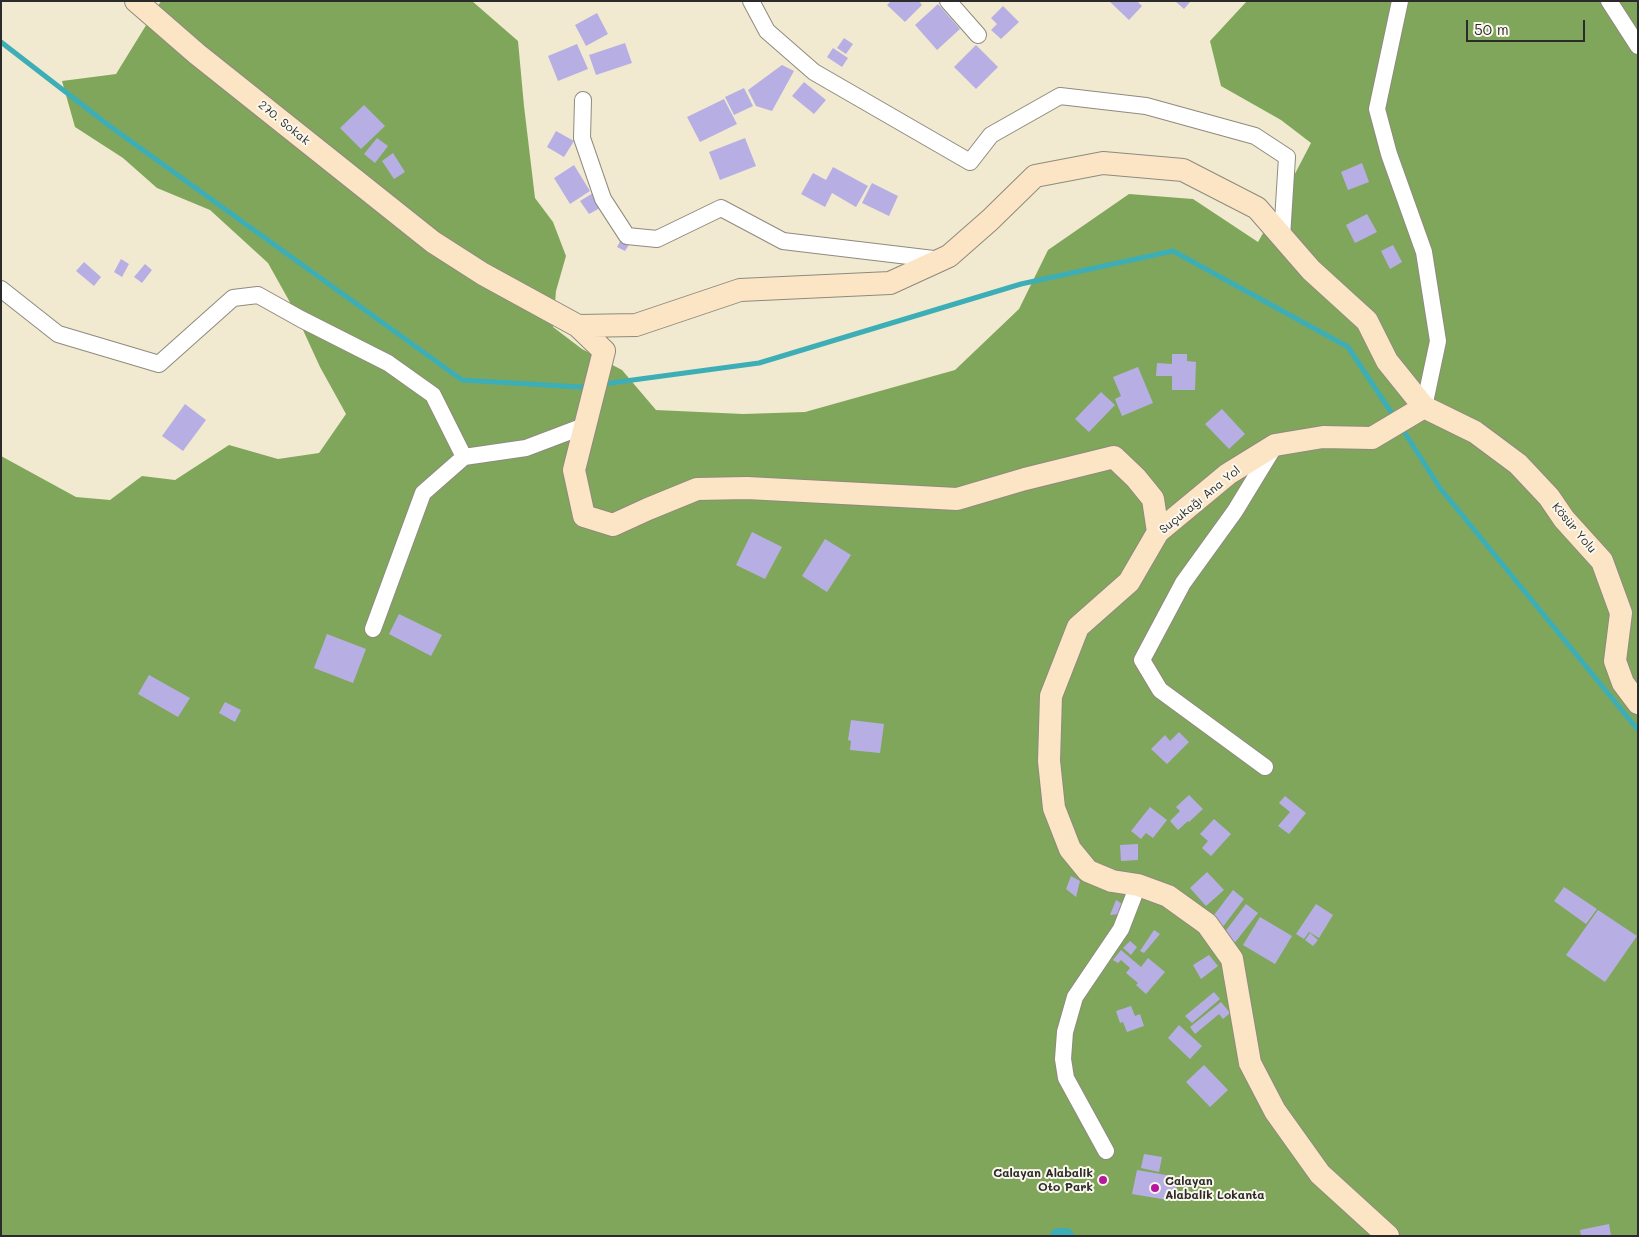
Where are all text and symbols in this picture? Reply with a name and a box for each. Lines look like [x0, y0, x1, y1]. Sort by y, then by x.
scale bar [1469, 10, 1588, 42]
text: 50 m [1474, 19, 1509, 39]
street label: 270. Sokak [255, 98, 313, 148]
street label: Suçukağı Ana Yol [1157, 463, 1243, 537]
street label: Kösür Yolu [1549, 500, 1599, 556]
place label: Calayan Alabalik Oto Park [993, 1166, 1093, 1194]
marker: Calayan Alabalik Oto Park [1097, 1174, 1109, 1186]
place label: Calayan Alabalik Lokanta [1165, 1174, 1265, 1202]
marker: Calayan Alabalik Lokanta [1149, 1182, 1161, 1194]

